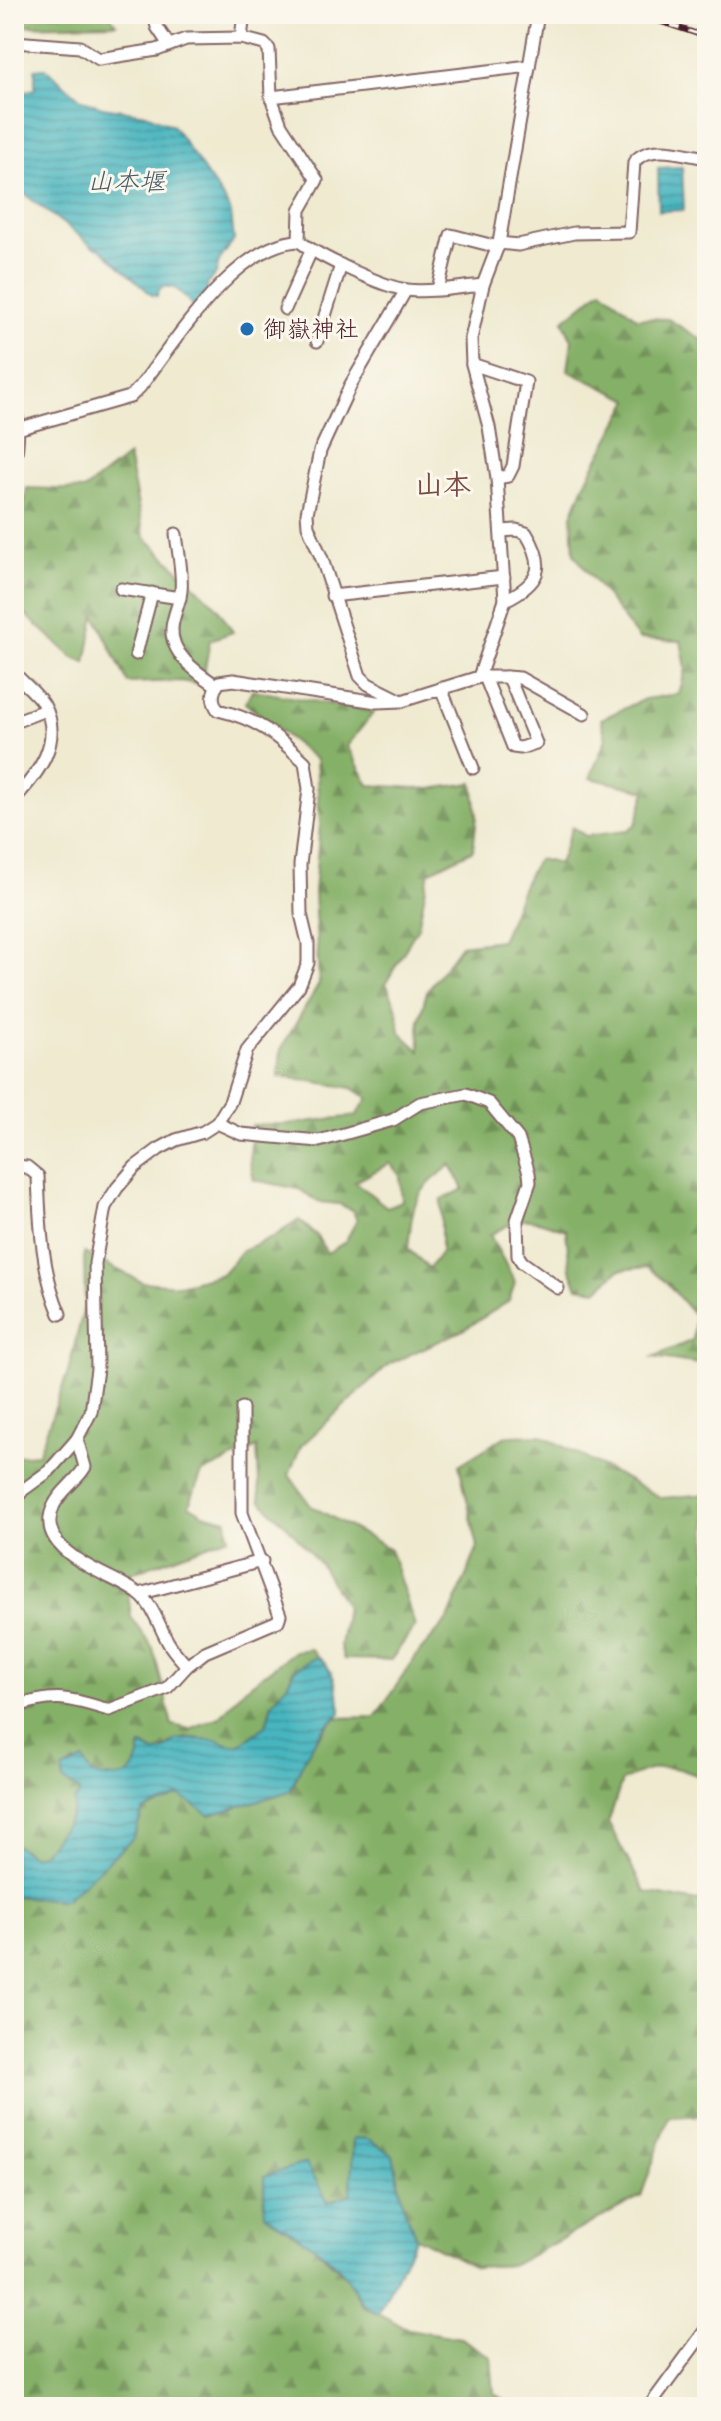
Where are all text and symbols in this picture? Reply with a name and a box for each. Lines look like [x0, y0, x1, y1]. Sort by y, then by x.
water label: 山本堰 [87, 167, 168, 197]
place label: 御嶽神社 [263, 315, 359, 343]
marker: 御嶽神社 [238, 320, 256, 338]
district label: 山本 [415, 469, 471, 501]

